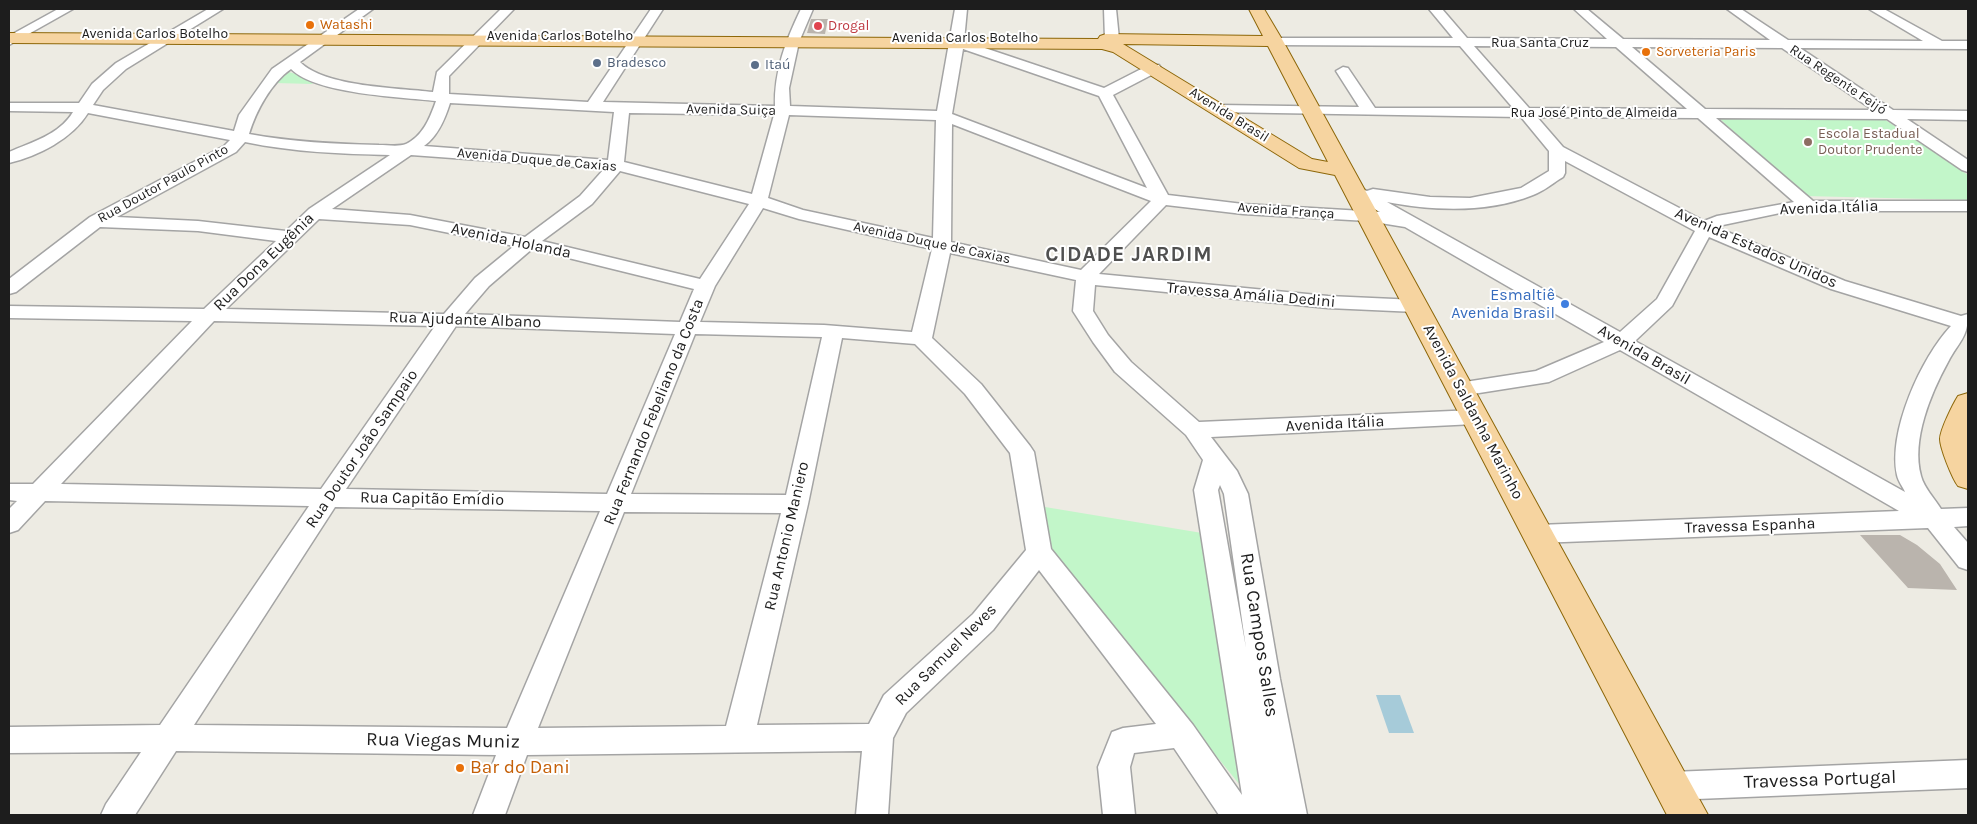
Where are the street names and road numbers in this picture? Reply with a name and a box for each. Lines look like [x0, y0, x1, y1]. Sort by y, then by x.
street label: Avenida Carlos Botelho [82, 26, 228, 42]
street label: Avenida Carlos Botelho [487, 28, 633, 44]
street label: Avenida Carlos Botelho [892, 30, 1038, 46]
street label: Rua Santa Cruz [1491, 35, 1589, 51]
street label: Rua Regente Feijó [1786, 41, 1890, 119]
street label: Avenida Brasil [1186, 84, 1272, 146]
street label: Avenida Suiça [686, 101, 776, 119]
street label: Rua José Pinto de Almeida [1510, 105, 1678, 121]
street label: Rua Doutor Paulo Pinto [95, 141, 231, 227]
street label: Avenida Duque de Caxias [456, 145, 618, 175]
street label: Avenida Itália [1779, 197, 1879, 219]
street label: Avenida França [1237, 199, 1335, 223]
street label: Avenida Estados Unidos [1672, 203, 1840, 293]
street label: Rua Dona Eugênia [210, 209, 318, 315]
street label: Avenida Duque de Caxias [852, 218, 1012, 268]
street label: Avenida Holanda [449, 219, 573, 263]
street label: Travessa Amália Dedini [1166, 278, 1336, 312]
street label: Rua Fernando Febeliano da Costa [600, 296, 708, 528]
street label: Rua Ajudante Albano [389, 308, 541, 332]
street label: Avenida Saldanha Marinho [1419, 321, 1527, 503]
street label: Avenida Brasil [1594, 321, 1694, 389]
street label: Rua Doutor João Sampaio [302, 366, 422, 532]
street label: Avenida Itália [1285, 412, 1385, 436]
street label: Rua Antonio Maniero [761, 460, 813, 612]
street label: Rua Capitão Emídio [360, 488, 504, 510]
street label: Travessa Espanha [1684, 514, 1816, 538]
street label: Rua Campos Salles [1235, 551, 1283, 719]
street label: Rua Samuel Neves [891, 600, 1001, 710]
street label: Rua Viegas Muniz [366, 728, 520, 754]
street label: Travessa Portugal [1743, 766, 1897, 794]

